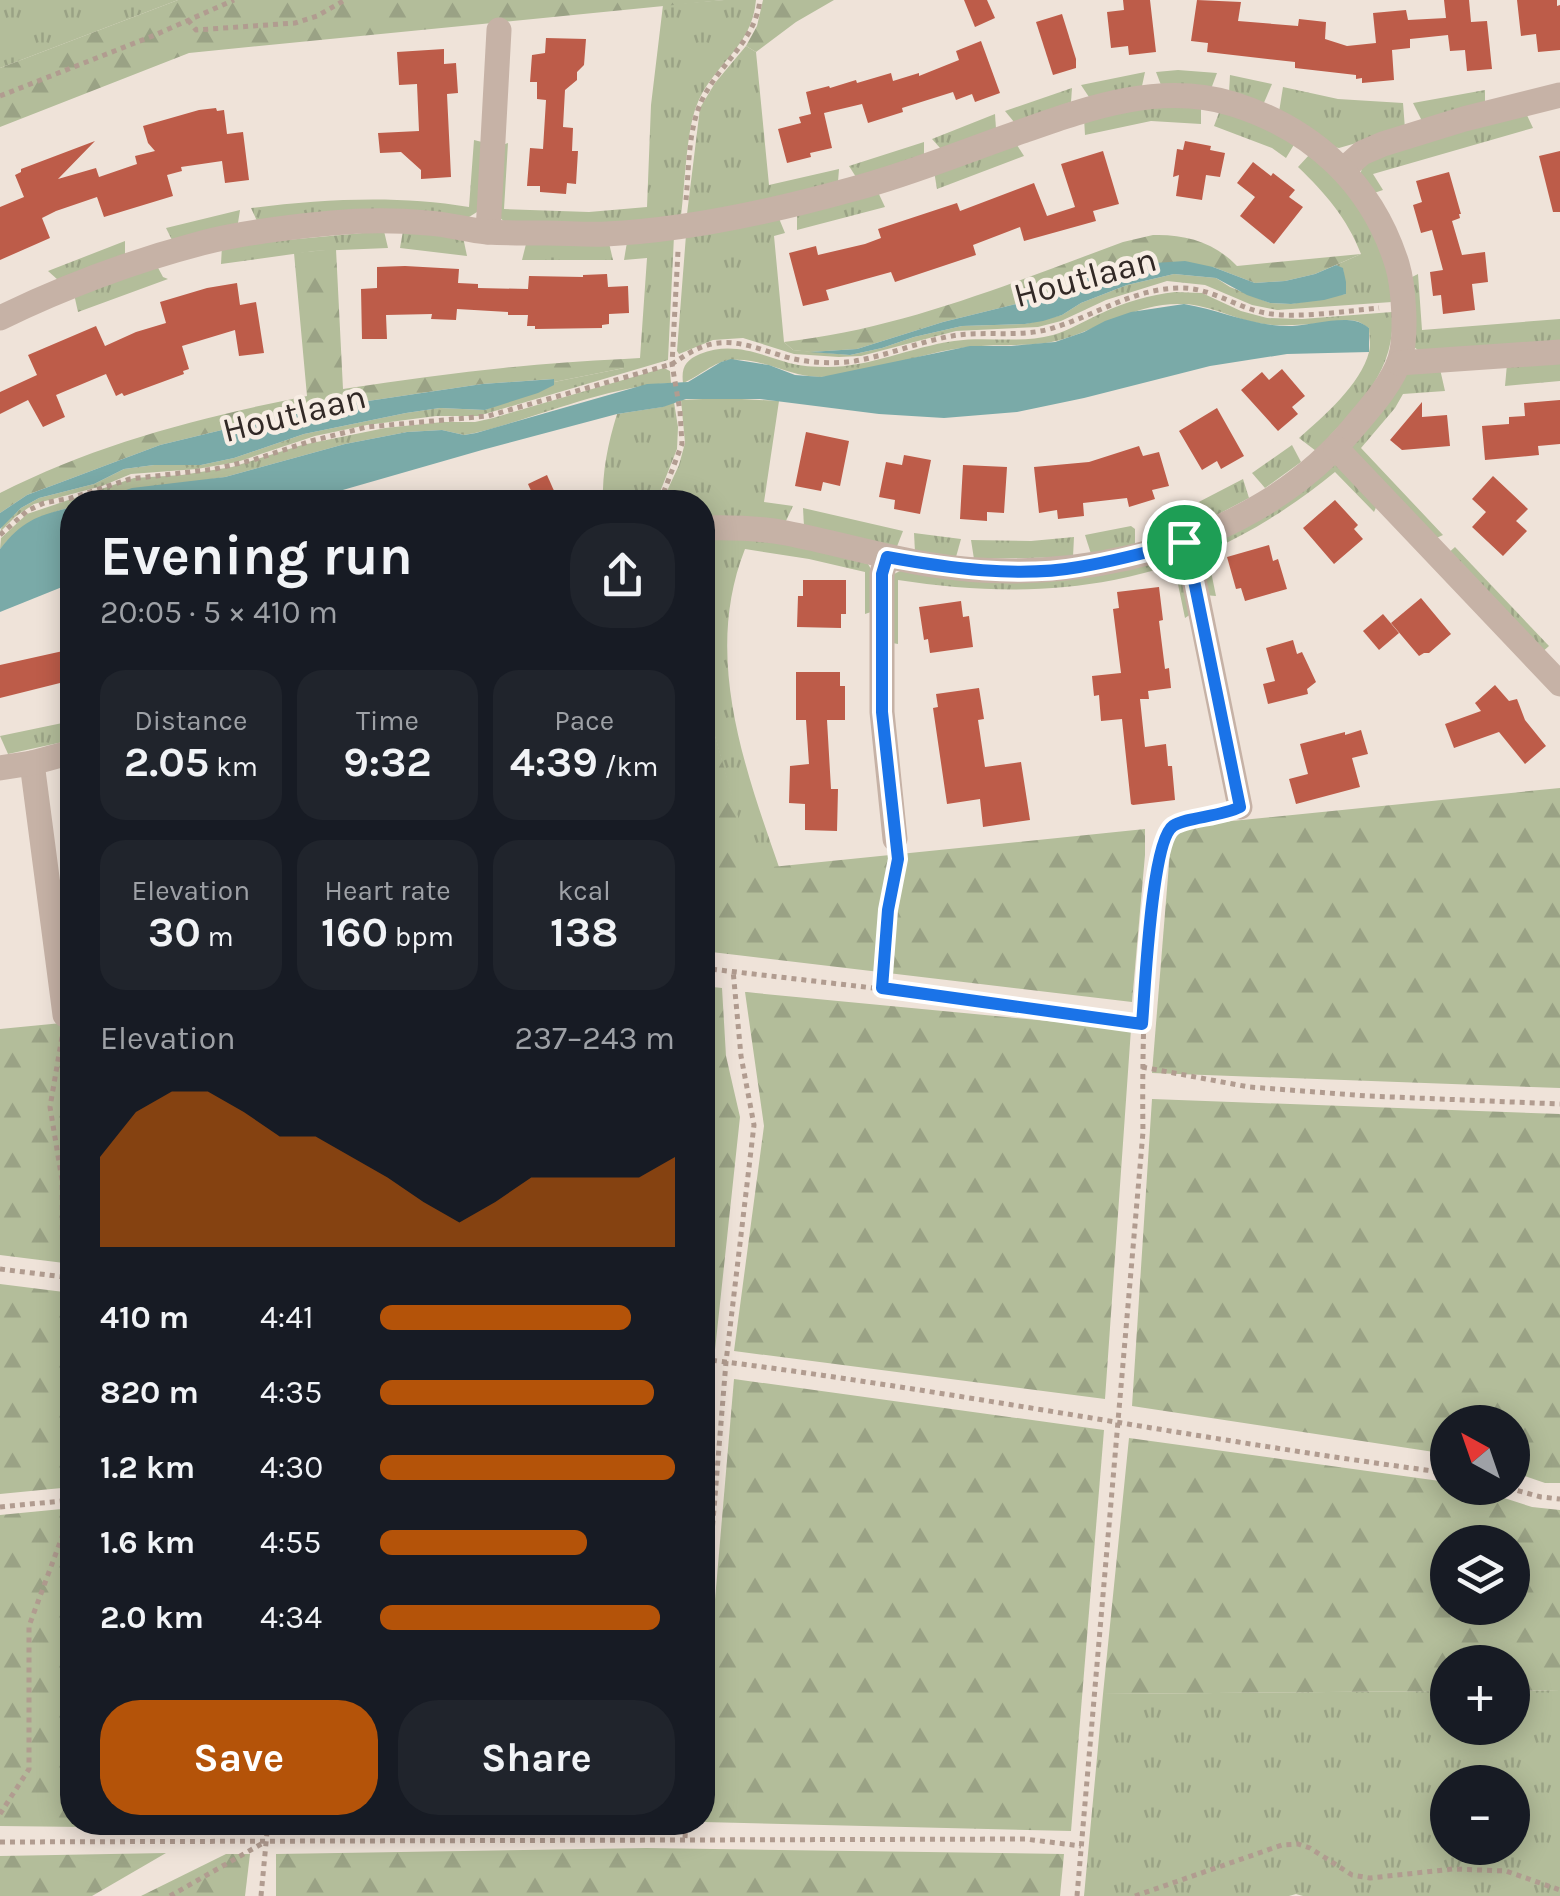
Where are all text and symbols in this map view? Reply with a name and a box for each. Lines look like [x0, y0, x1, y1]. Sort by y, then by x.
street label: Houtlaan [1009, 239, 1161, 316]
street label: Houtlaan [218, 376, 370, 451]
pin [1142, 500, 1227, 585]
icon: arrive [1157, 515, 1212, 570]
button: share [570, 523, 675, 628]
text: Evening run [100, 524, 413, 588]
text: 20:05 · 5 × 410 m [100, 594, 338, 631]
text: Distance [134, 704, 247, 737]
text: Time [356, 704, 419, 737]
text: Pace [554, 704, 614, 737]
text: 2.05 [124, 737, 209, 787]
text: 9:32 [343, 737, 432, 787]
text: 4:39 [510, 737, 598, 787]
text: km [209, 750, 258, 783]
text: /km [598, 750, 659, 783]
text: Elevation [132, 874, 250, 907]
text: Heart rate [324, 874, 451, 907]
text: kcal [557, 874, 611, 907]
text: 30 [148, 907, 201, 957]
text: 160 [321, 907, 388, 957]
text: 138 [550, 907, 618, 957]
text: m [201, 920, 234, 953]
text: bpm [388, 920, 454, 953]
text: Elevation [100, 1020, 235, 1057]
text: 237–243 m [515, 1020, 675, 1057]
text: 410 m [100, 1299, 189, 1336]
text: 4:41 [260, 1299, 314, 1336]
text: 820 m [100, 1374, 199, 1411]
text: 4:35 [260, 1374, 322, 1411]
north arrow [1430, 1405, 1530, 1505]
map controls [1430, 1405, 1530, 1865]
text: 1.2 km [100, 1449, 195, 1486]
text: 4:30 [260, 1449, 323, 1486]
text: 1.6 km [100, 1524, 195, 1561]
text: 4:55 [260, 1524, 321, 1561]
button: layers [1430, 1525, 1530, 1625]
text: 2.0 km [100, 1599, 204, 1636]
text: 4:34 [260, 1599, 322, 1636]
button: + [1430, 1645, 1530, 1745]
button: Save [100, 1700, 378, 1815]
button: Share [398, 1700, 675, 1815]
button: − [1430, 1765, 1530, 1865]

